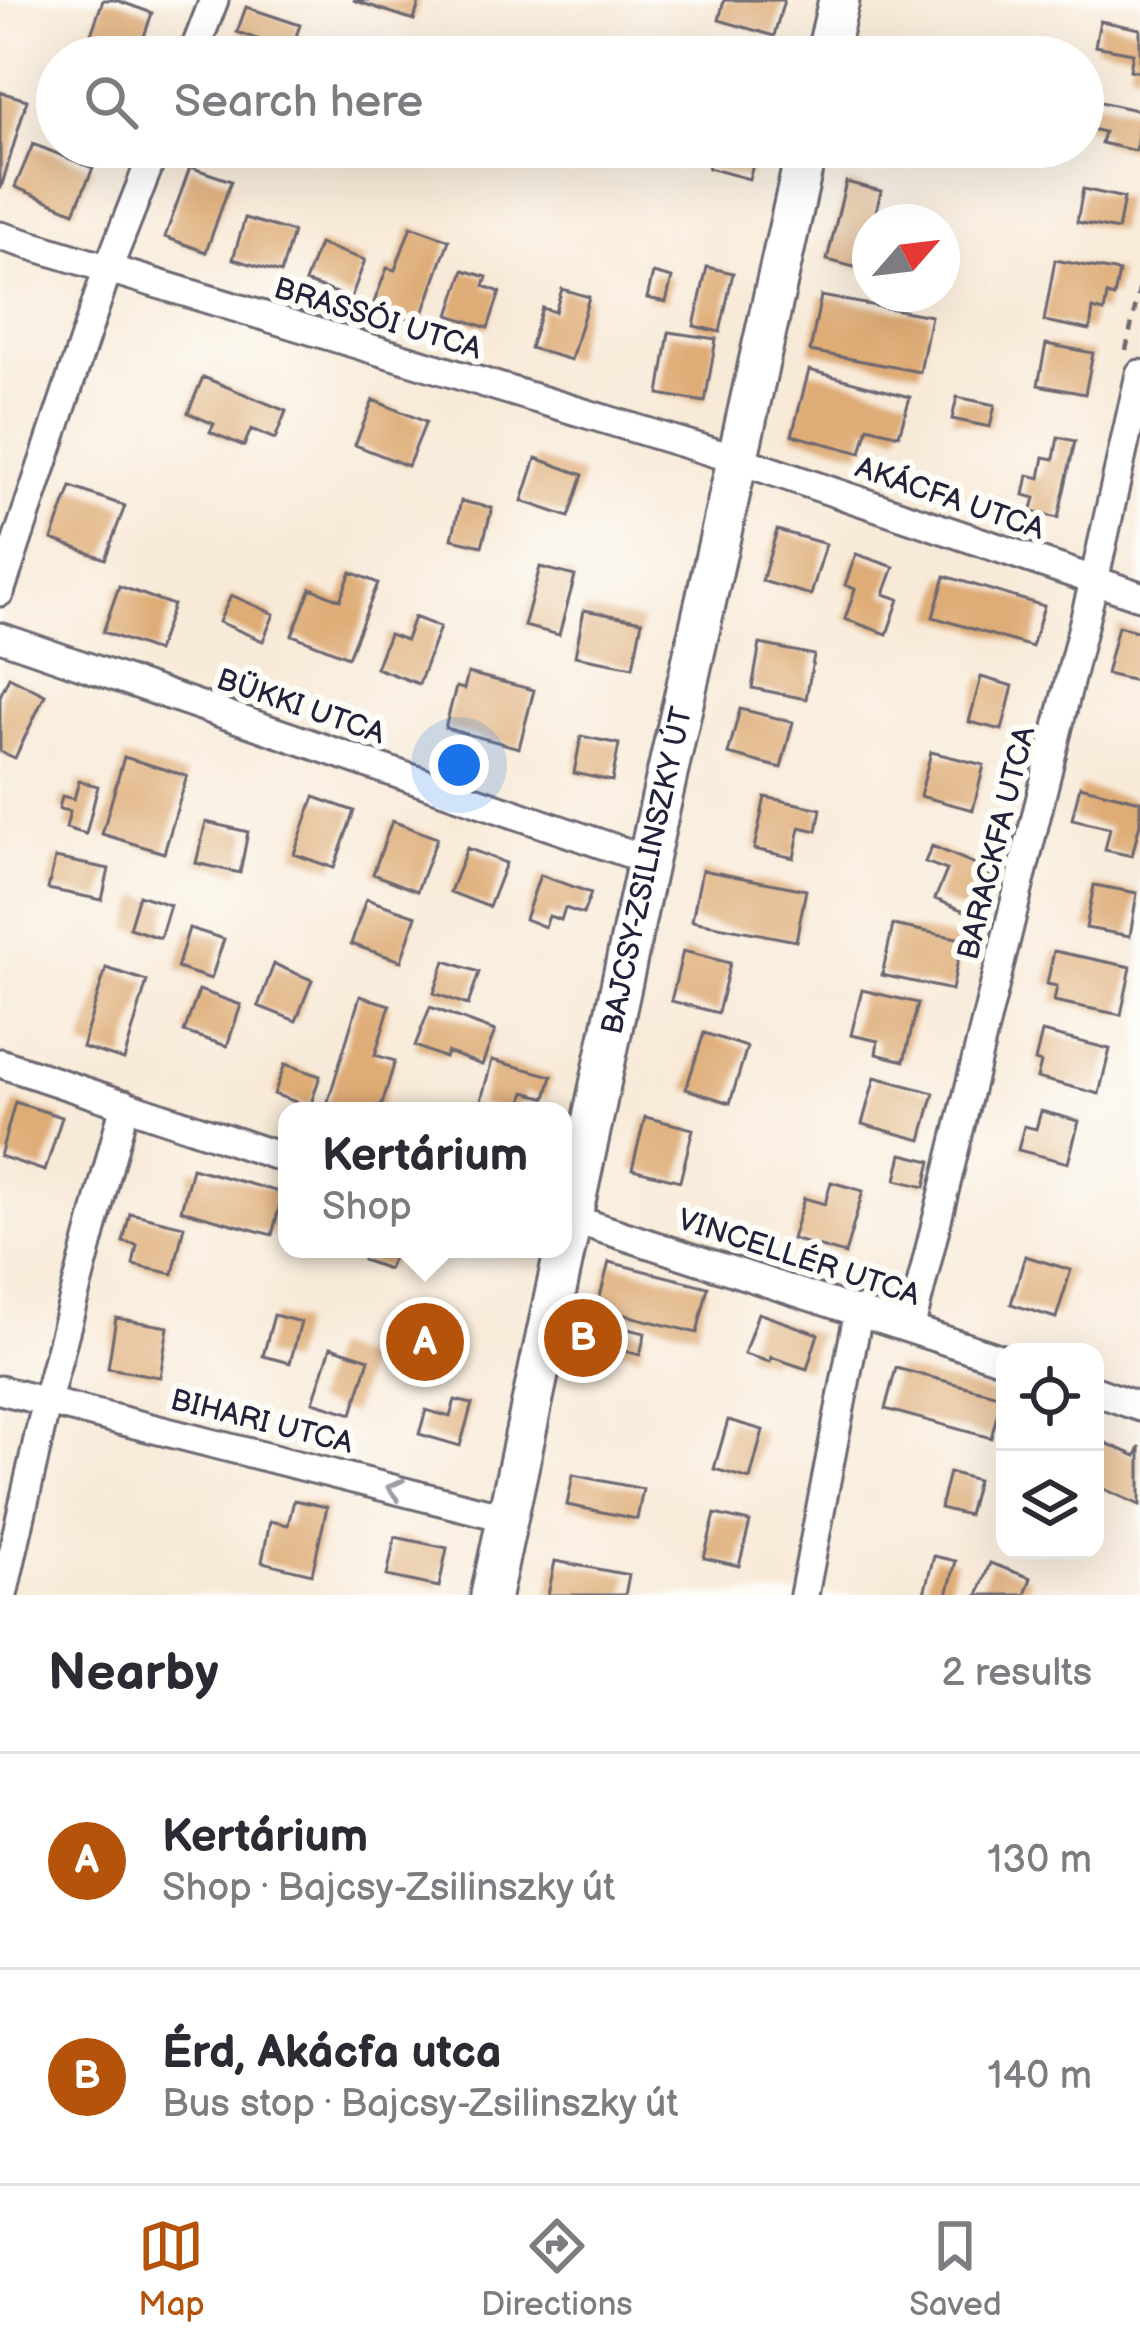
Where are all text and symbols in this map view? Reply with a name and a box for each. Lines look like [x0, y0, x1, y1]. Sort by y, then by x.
search box [36, 36, 1104, 168]
icon: search [78, 69, 144, 135]
text: Search here [174, 75, 423, 130]
north arrow [852, 204, 960, 312]
street label: BRASSÓI UTCA [270, 269, 487, 368]
street label: AKÁCFA UTCA [851, 449, 1050, 548]
street label: BÜKKI UTCA [212, 661, 390, 753]
street label: BAJCSY-ZSILINSZKY ÚT [594, 704, 701, 1038]
street label: BARACKFA UTCA [951, 722, 1044, 964]
your location [429, 735, 489, 795]
popup [278, 1102, 572, 1258]
text: Kertárium [322, 1129, 528, 1184]
text: Shop [322, 1184, 412, 1231]
street label: VINCELLÉR UTCA [673, 1201, 925, 1314]
pin: B [544, 1293, 622, 1383]
pin: A [386, 1297, 464, 1387]
map controls [996, 1343, 1104, 1559]
button: locate [996, 1343, 1104, 1451]
street label: BIHARI UTCA [167, 1382, 357, 1462]
button: layers [996, 1451, 1104, 1559]
one-way arrow [385, 1478, 405, 1503]
text: Nearby [48, 1643, 219, 1704]
text: 2 results [941, 1650, 1092, 1697]
text: Kertárium [162, 1810, 368, 1865]
text: A [75, 1837, 99, 1884]
text: 130 m [987, 1837, 1092, 1884]
text: Shop · Bajcsy-Zsilinszky út [162, 1865, 615, 1912]
text: Érd, Akácfa utca [162, 2026, 502, 2081]
text: B [73, 2053, 101, 2100]
text: 140 m [987, 2053, 1092, 2100]
text: Bus stop · Bajcsy-Zsilinszky út [162, 2081, 678, 2128]
tab: Map [138, 2213, 205, 2325]
tab: Directions [481, 2213, 633, 2325]
tab: Saved [909, 2213, 1002, 2325]

